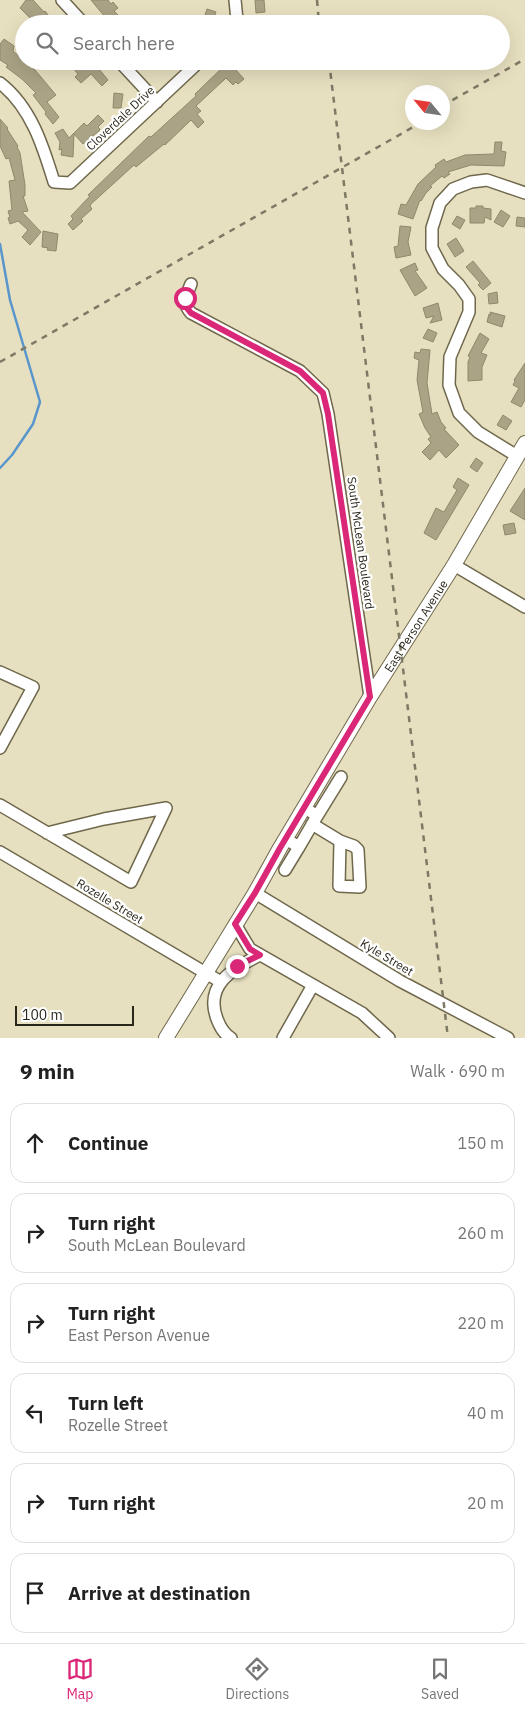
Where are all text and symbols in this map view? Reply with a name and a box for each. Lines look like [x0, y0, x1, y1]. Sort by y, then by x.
search box [15, 15, 510, 70]
icon: search [33, 29, 61, 57]
text: Search here [73, 31, 175, 55]
street label: Cloverdale Drive [83, 82, 158, 153]
north arrow [405, 85, 450, 130]
route start [174, 287, 197, 310]
street label: South McLean Boulevard [344, 476, 378, 610]
street label: East Person Avenue [380, 576, 451, 675]
street label: Rozelle Street [74, 875, 146, 927]
street label: Kyle Street [358, 935, 416, 979]
route end [226, 955, 249, 978]
scale bar [15, 1003, 134, 1026]
text: 100 m [22, 1006, 63, 1024]
text: 9 min [20, 1057, 75, 1085]
text: Walk · 690 m [410, 1061, 505, 1081]
icon: ahead [21, 1129, 49, 1157]
text: Continue [68, 1131, 148, 1155]
text: 150 m [457, 1133, 504, 1153]
text: Turn right [68, 1211, 155, 1235]
icon: right [21, 1219, 49, 1247]
text: 260 m [457, 1223, 504, 1243]
text: South McLean Boulevard [68, 1235, 246, 1255]
text: Turn right [68, 1301, 155, 1325]
icon: right [21, 1309, 49, 1337]
text: 220 m [457, 1313, 504, 1333]
text: East Person Avenue [68, 1325, 210, 1345]
text: Turn left [68, 1391, 144, 1415]
icon: left [21, 1399, 49, 1427]
text: 40 m [467, 1403, 504, 1423]
text: Rozelle Street [68, 1415, 168, 1435]
icon: right [21, 1489, 49, 1517]
text: Turn right [68, 1491, 155, 1515]
text: 20 m [467, 1493, 504, 1513]
icon: arrive [21, 1579, 49, 1607]
text: Arrive at destination [68, 1581, 251, 1605]
tab: Map [66, 1655, 94, 1703]
tab: Directions [226, 1655, 289, 1703]
tab: Saved [421, 1655, 459, 1703]

